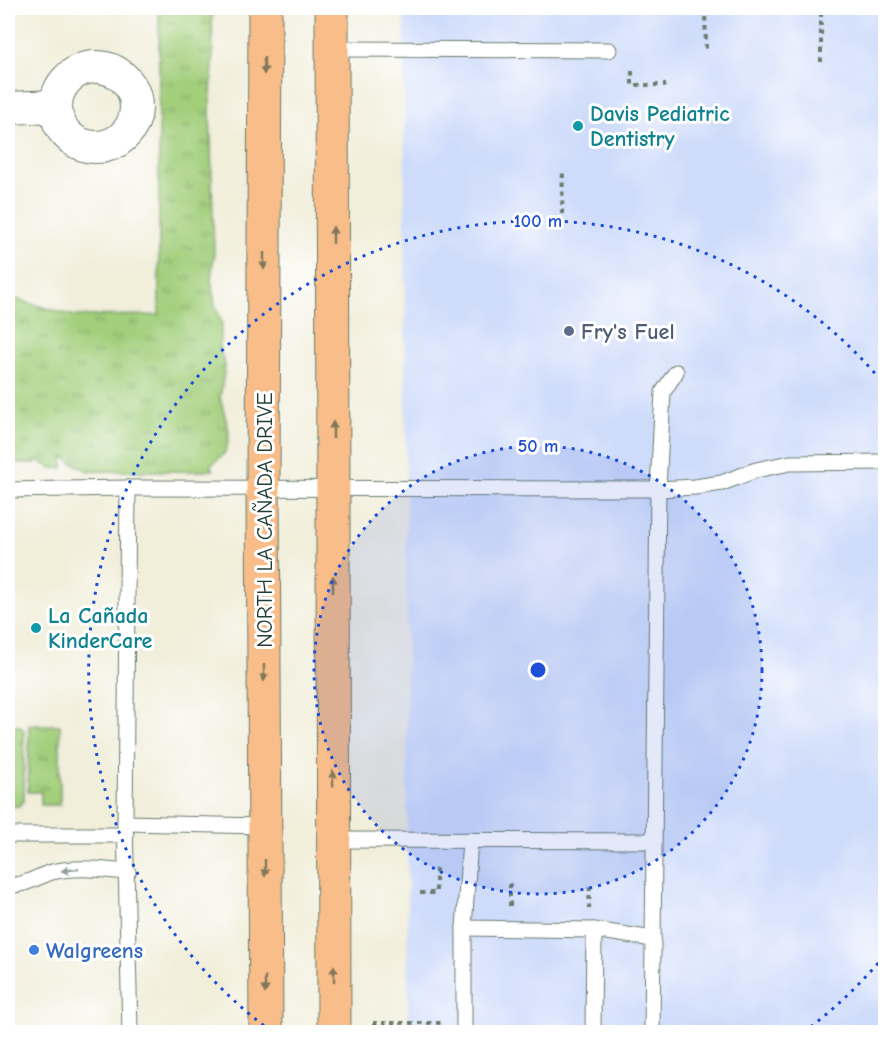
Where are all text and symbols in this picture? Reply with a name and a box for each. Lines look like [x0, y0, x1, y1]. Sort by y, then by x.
one-way arrow [260, 56, 269, 75]
place label: Davis Pediatric Dentistry [590, 101, 730, 152]
marker: Davis Pediatric Dentistry [571, 119, 585, 133]
text: 100 m [514, 211, 562, 232]
one-way arrow [328, 225, 338, 244]
one-way arrow [259, 251, 269, 270]
place label: Fry's Fuel [581, 319, 675, 345]
marker: Fry's Fuel [562, 324, 576, 338]
street label: NORTH LA CAÑADA DRIVE [252, 392, 278, 648]
one-way arrow [328, 420, 338, 439]
text: 50 m [518, 436, 558, 457]
one-way arrow [328, 575, 338, 594]
place label: La Cañada KinderCare [48, 603, 152, 654]
marker: La Cañada KinderCare [29, 621, 43, 635]
centre of rings [528, 660, 548, 680]
one-way arrow [259, 663, 269, 682]
one-way arrow [328, 770, 338, 789]
one-way arrow [260, 858, 270, 877]
one-way arrow [60, 865, 79, 875]
place label: Walgreens [46, 938, 143, 964]
marker: Walgreens [27, 943, 41, 957]
one-way arrow [329, 965, 338, 984]
one-way arrow [260, 975, 270, 994]

